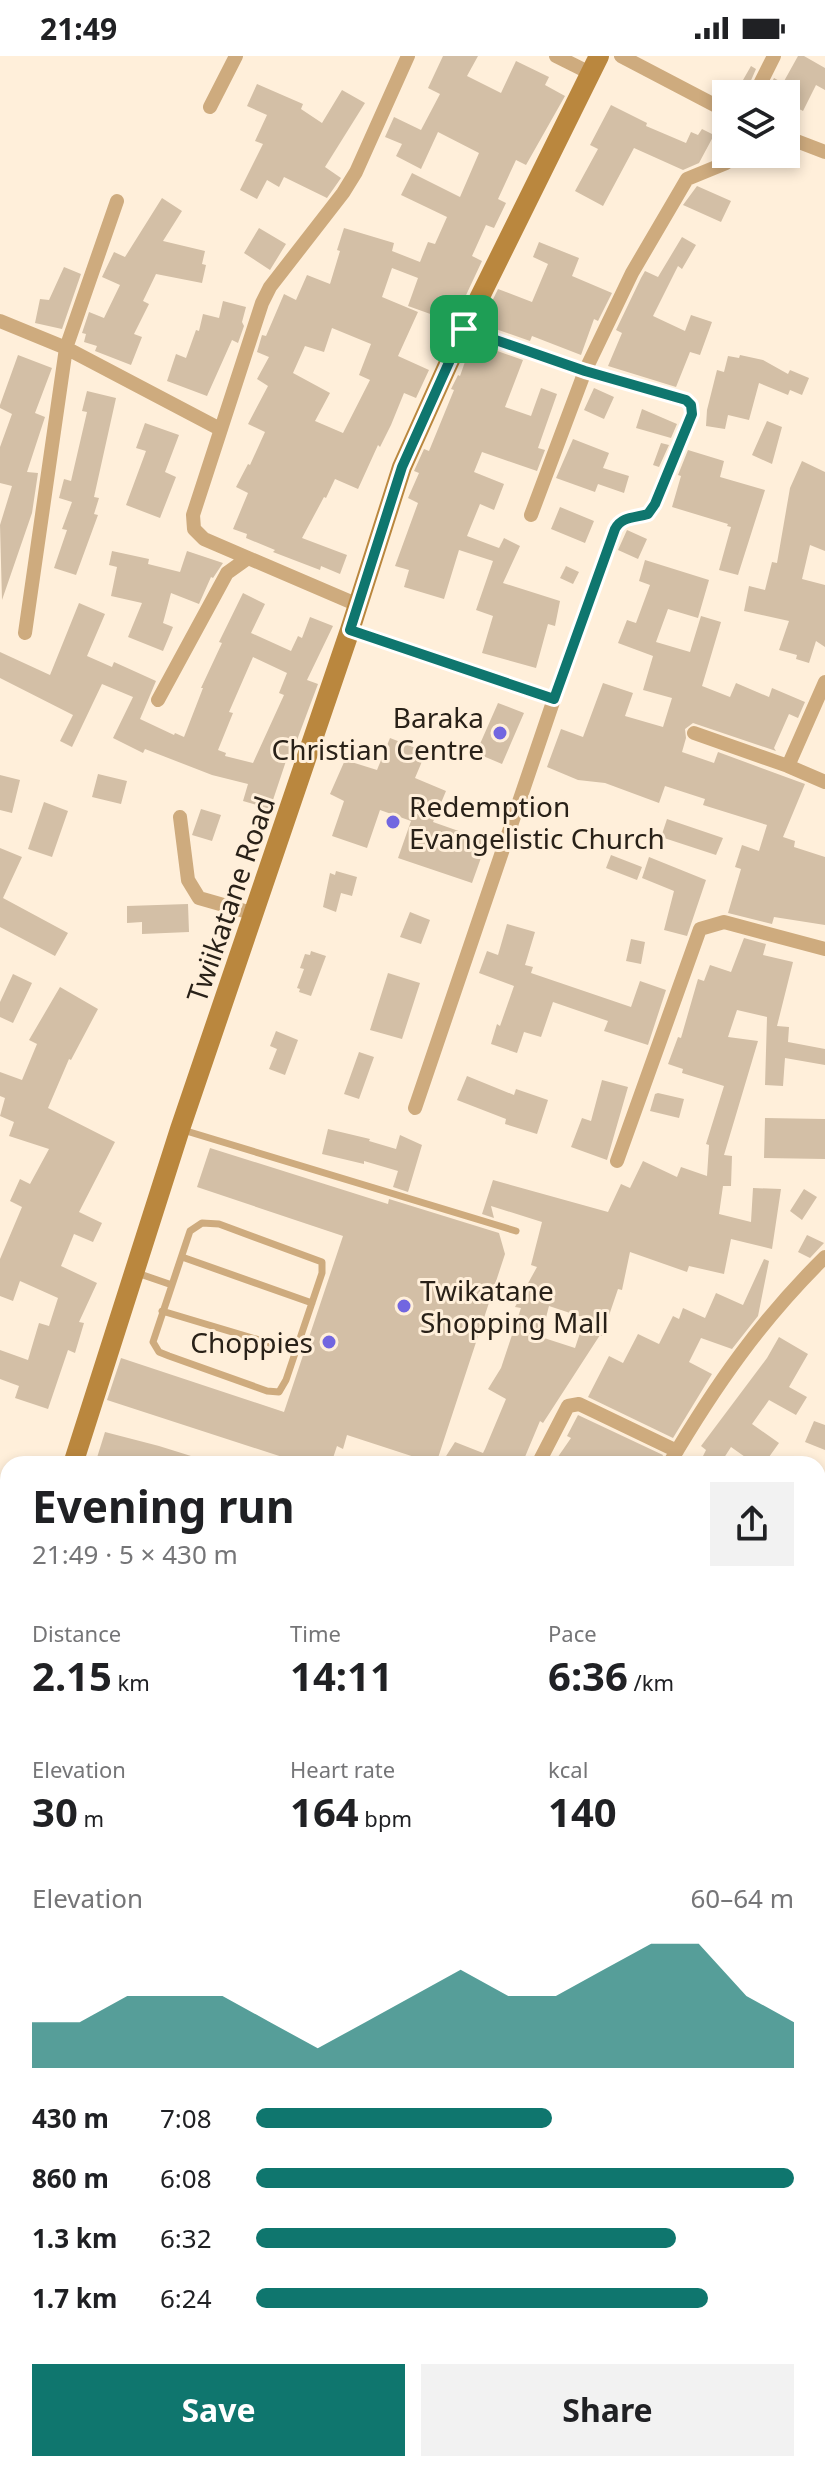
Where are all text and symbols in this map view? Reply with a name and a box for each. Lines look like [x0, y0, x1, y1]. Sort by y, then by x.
text: 21:49 [40, 8, 117, 49]
map controls [712, 80, 800, 168]
button: layers [712, 80, 800, 168]
pin [430, 295, 498, 363]
icon: arrive [442, 307, 486, 351]
place label: Baraka Christian Centre [271, 698, 484, 768]
marker: Baraka Christian Centre [491, 724, 509, 742]
place label: Redemption Evangelistic Church [409, 787, 665, 857]
street label: Twiikatane Road [177, 791, 283, 1007]
marker: Redemption Evangelistic Church [384, 813, 402, 831]
place label: Twikatane Shopping Mall [420, 1271, 609, 1341]
marker: Twikatane Shopping Mall [395, 1297, 413, 1315]
place label: Choppies [190, 1323, 313, 1361]
marker: Choppies [320, 1333, 338, 1351]
text: Evening run [32, 1476, 295, 1536]
button: share [710, 1482, 794, 1566]
text: 21:49 · 5 × 430 m [32, 1536, 238, 1572]
text: Distance [32, 1618, 121, 1648]
text: Time [290, 1618, 341, 1648]
text: Pace [548, 1618, 597, 1648]
text: 2.15 [32, 1648, 112, 1703]
text: 14:11 [290, 1648, 393, 1703]
text: 6:36 [548, 1648, 628, 1703]
text: km [112, 1667, 150, 1697]
text: /km [628, 1667, 674, 1697]
text: Elevation [32, 1754, 126, 1784]
text: Heart rate [290, 1754, 395, 1784]
text: kcal [548, 1754, 588, 1784]
text: 30 [32, 1784, 78, 1839]
text: 164 [290, 1784, 359, 1839]
text: 140 [548, 1784, 617, 1839]
text: m [78, 1803, 104, 1833]
text: bpm [359, 1803, 412, 1833]
text: Elevation [32, 1880, 143, 1916]
text: 60–64 m [690, 1880, 794, 1916]
text: 430 m [32, 2100, 109, 2136]
text: 7:08 [160, 2100, 212, 2136]
text: 860 m [32, 2160, 109, 2196]
text: 6:08 [160, 2160, 212, 2196]
text: 1.3 km [32, 2220, 117, 2256]
text: 6:32 [160, 2220, 212, 2256]
text: 1.7 km [32, 2280, 117, 2316]
text: 6:24 [160, 2280, 212, 2316]
button: Save [32, 2364, 405, 2456]
button: Share [421, 2364, 794, 2456]

